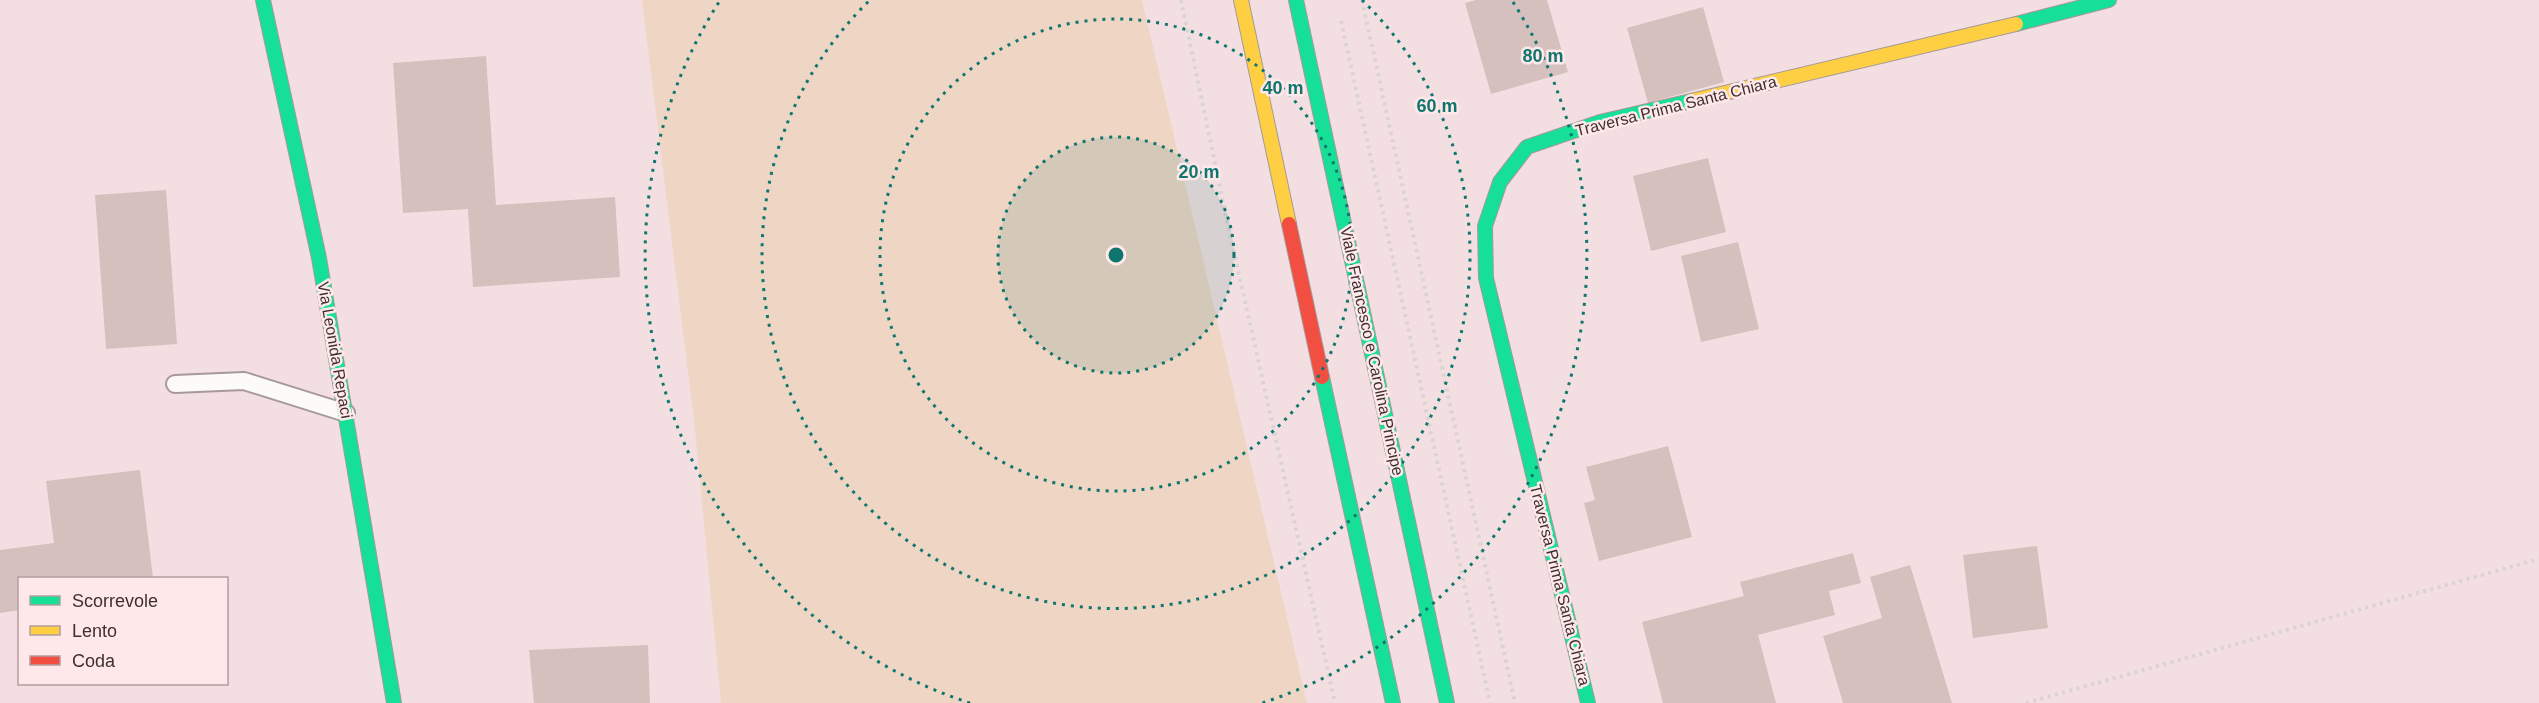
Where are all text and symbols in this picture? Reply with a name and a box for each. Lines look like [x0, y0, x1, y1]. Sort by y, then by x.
text: 80 m [1522, 46, 1564, 66]
street label: Traversa Prima Santa Chiara [1574, 73, 1778, 139]
text: 40 m [1262, 78, 1304, 98]
text: 60 m [1416, 96, 1458, 116]
text: 20 m [1178, 162, 1220, 182]
street label: Viale Francesco e Carolina Principe [1337, 225, 1407, 477]
centre of rings [1106, 245, 1126, 265]
street label: Via Leonida Repaci [315, 280, 355, 420]
street label: Traversa Prima Santa Chiara [1527, 483, 1593, 687]
legend [18, 577, 228, 685]
text: Scorrevole [72, 591, 158, 611]
text: Lento [72, 621, 117, 641]
text: Coda [72, 651, 116, 671]

